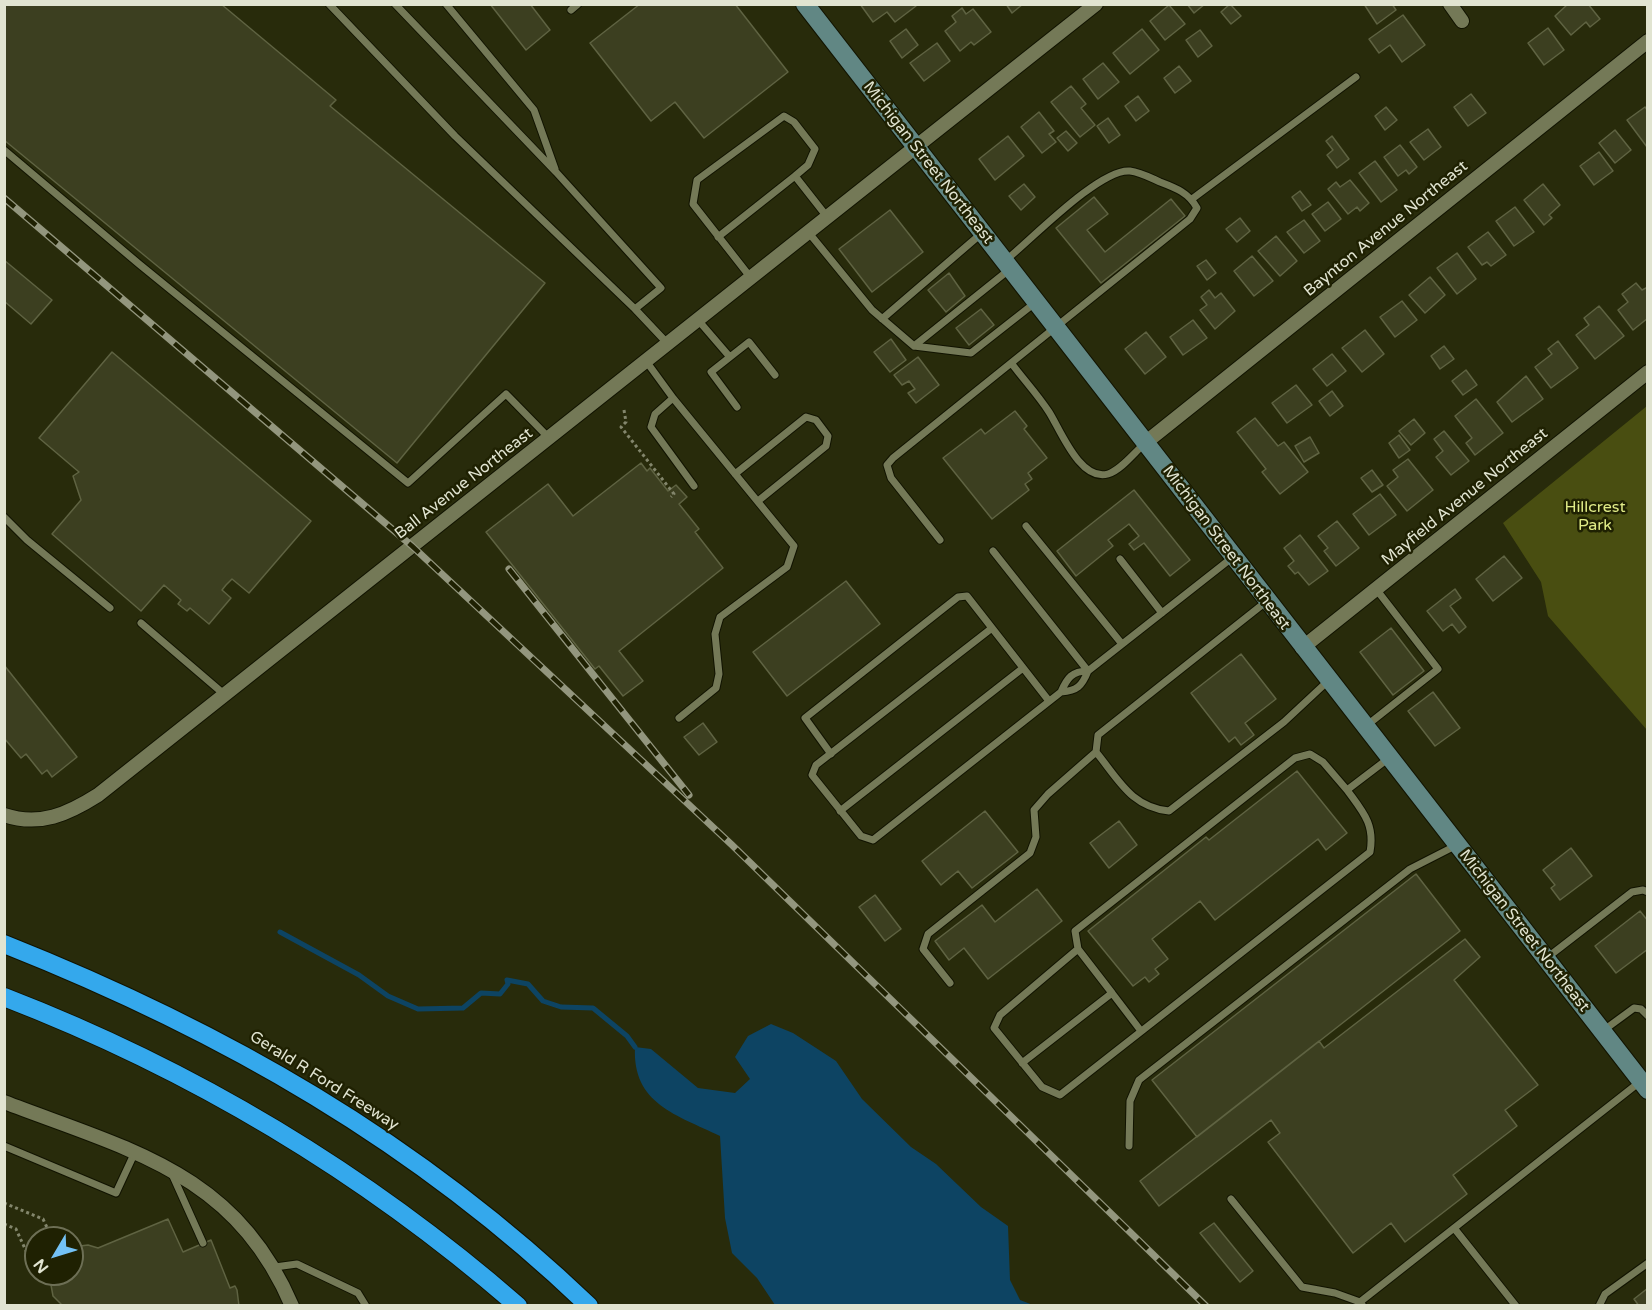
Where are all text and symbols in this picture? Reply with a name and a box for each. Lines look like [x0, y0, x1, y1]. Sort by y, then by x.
street label: Michigan Street Northeast [859, 78, 997, 248]
street label: Baynton Avenue Northeast [1300, 157, 1472, 301]
street label: Ball Avenue Northeast [391, 424, 537, 544]
street label: Mayfield Avenue Northeast [1378, 424, 1552, 570]
street label: Michigan Street Northeast [1158, 462, 1294, 634]
park label: Hillcrest Park [1564, 498, 1626, 536]
street label: Michigan Street Northeast [1455, 846, 1593, 1016]
street label: Gerald R Ford Freeway [246, 1027, 402, 1135]
north arrow [24, 1226, 84, 1286]
text: N [30, 1255, 53, 1277]

